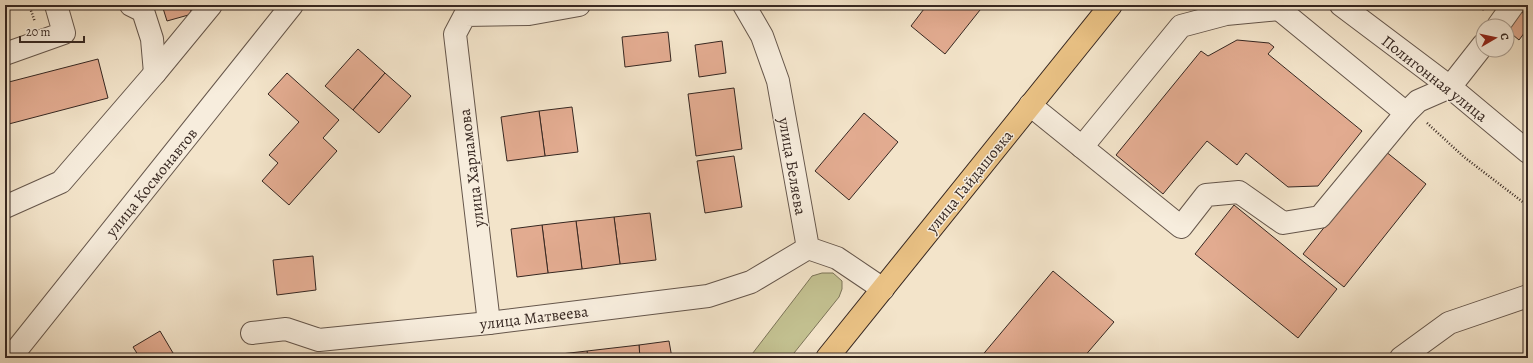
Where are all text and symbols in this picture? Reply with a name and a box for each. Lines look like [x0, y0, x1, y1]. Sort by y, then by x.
scale bar [20, 18, 84, 44]
north arrow [1475, 18, 1515, 58]
text: 20 m [26, 24, 50, 40]
street label: Полигонная улица [1377, 30, 1492, 128]
text: С [1496, 32, 1512, 41]
street label: улица Харламова [454, 107, 490, 229]
street label: улица Беляева [772, 115, 812, 217]
street label: улица Космонавтов [100, 123, 203, 243]
street label: улица Гайдашовка [921, 125, 1019, 239]
street label: улица Матвеева [478, 300, 590, 336]

